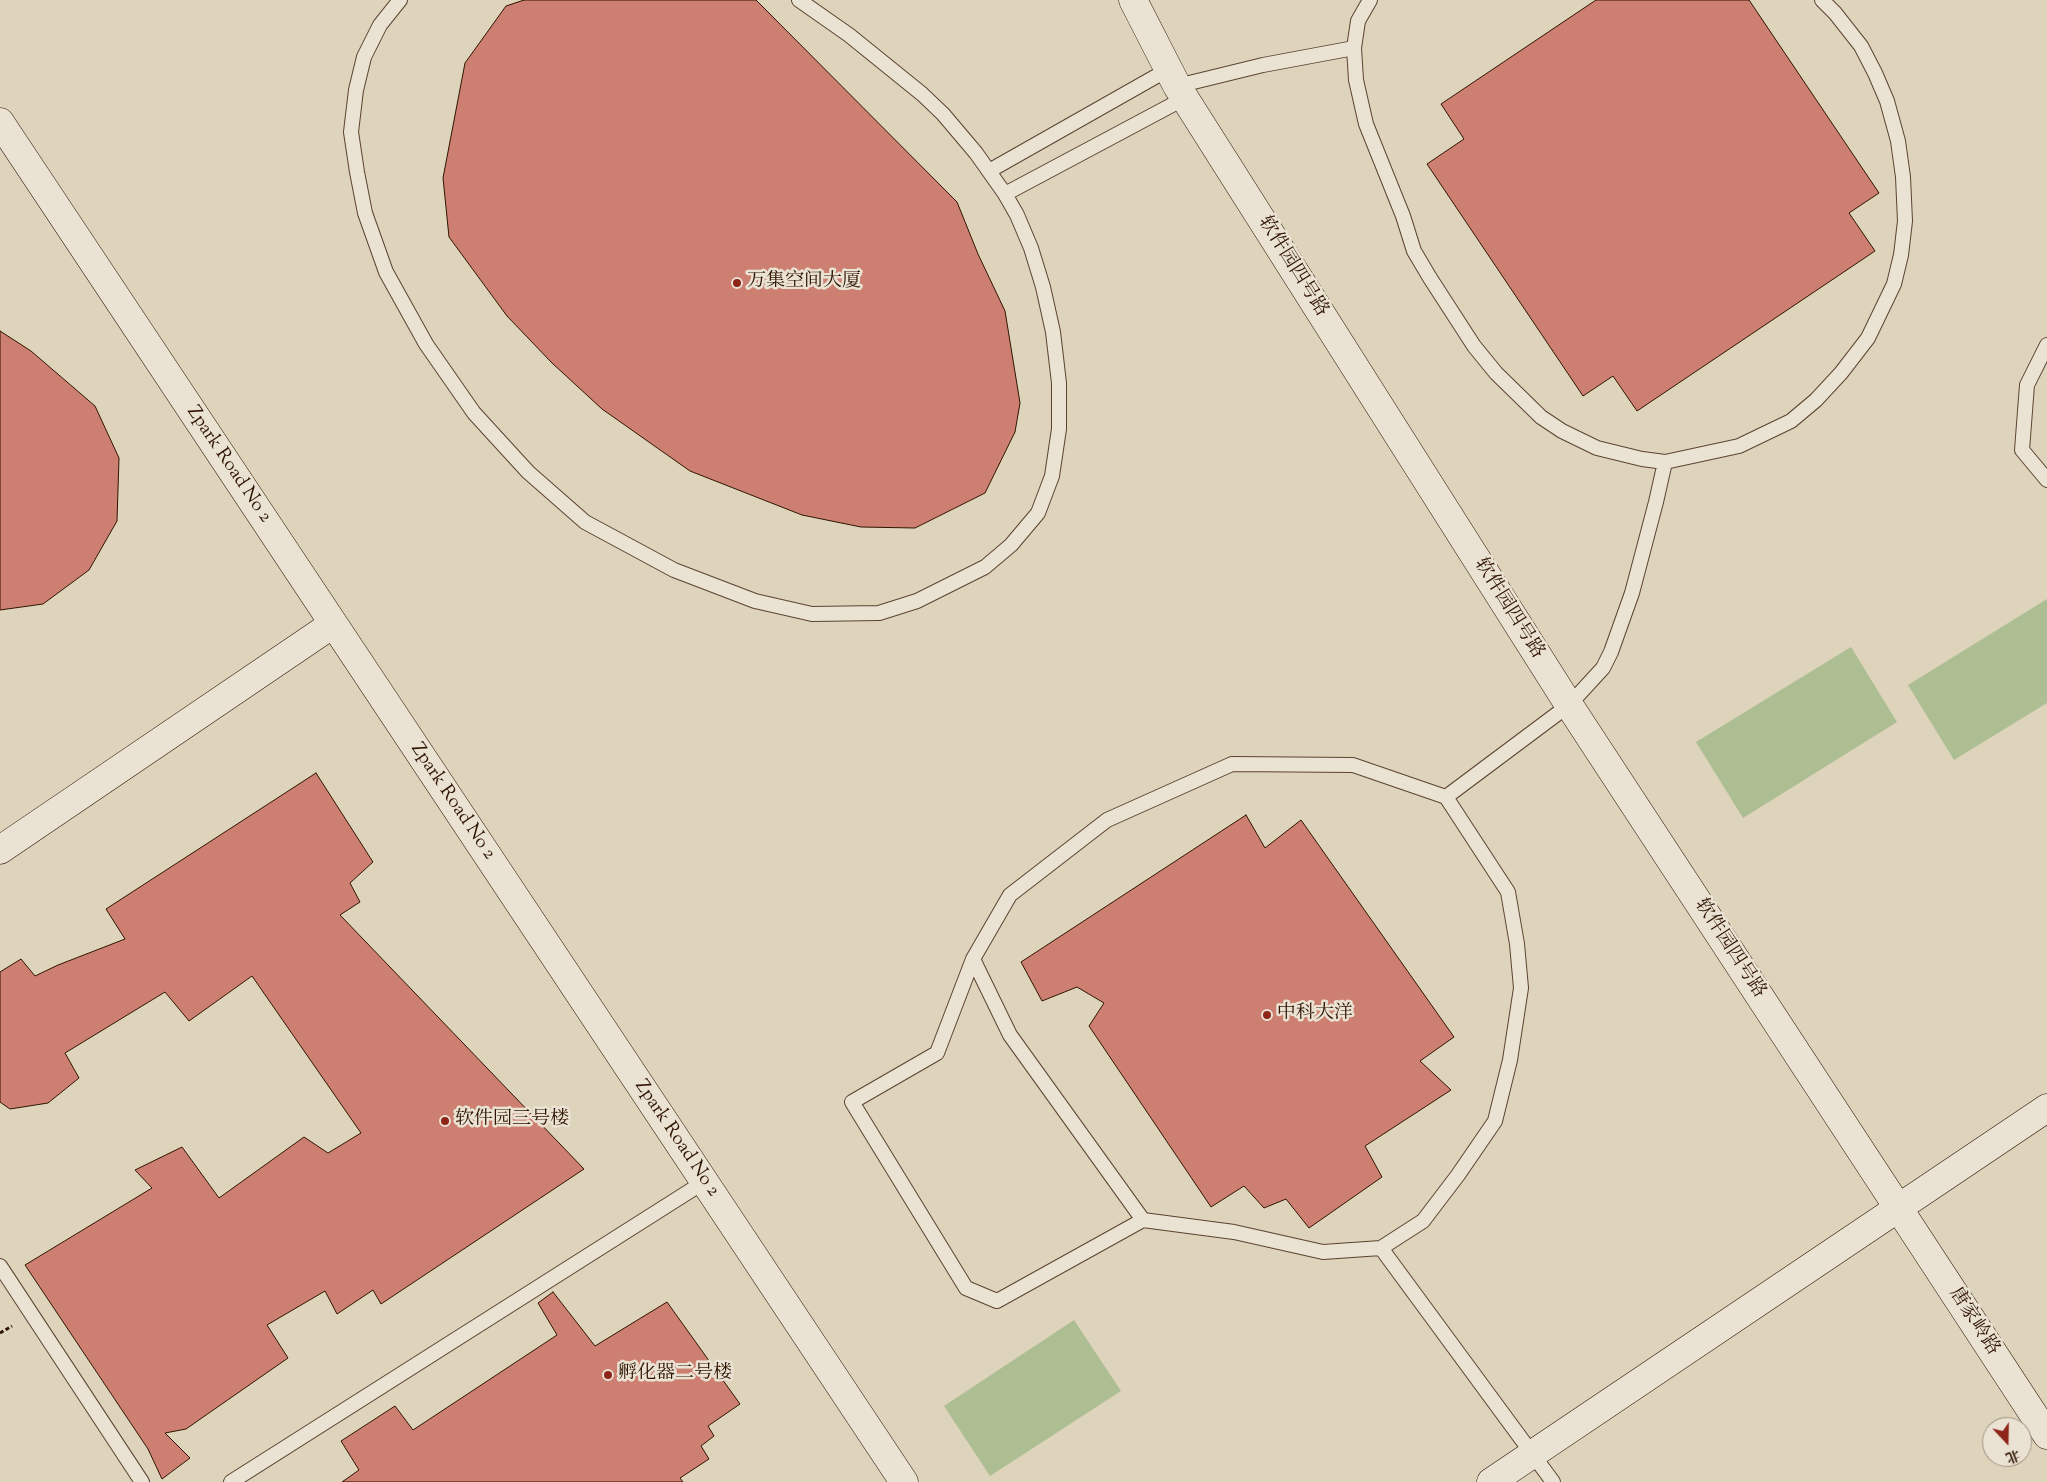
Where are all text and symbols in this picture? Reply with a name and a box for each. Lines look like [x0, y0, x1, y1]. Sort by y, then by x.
street label: 软件园四号路 [1252, 213, 1332, 321]
place label: 万集空间大厦 [747, 272, 861, 294]
marker: 万集空间大厦 [731, 277, 743, 289]
street label: Zpark Road No 2 [181, 402, 275, 528]
street label: 软件园四号路 [1468, 555, 1548, 663]
street label: Zpark Road No 2 [405, 739, 499, 865]
street label: 软件园四号路 [1688, 895, 1770, 1003]
place label: 中科大洋 [1277, 1004, 1353, 1026]
marker: 中科大洋 [1261, 1009, 1273, 1021]
street label: Zpark Road No 2 [629, 1076, 723, 1202]
place label: 软件园三号楼 [455, 1110, 569, 1132]
marker: 软件园三号楼 [439, 1115, 451, 1127]
street label: 唐家岭路 [1943, 1284, 2003, 1360]
place label: 孵化器二号楼 [618, 1364, 732, 1386]
marker: 孵化器二号楼 [602, 1369, 614, 1381]
north arrow [1982, 1417, 2032, 1467]
text: 北 [2002, 1443, 2022, 1467]

